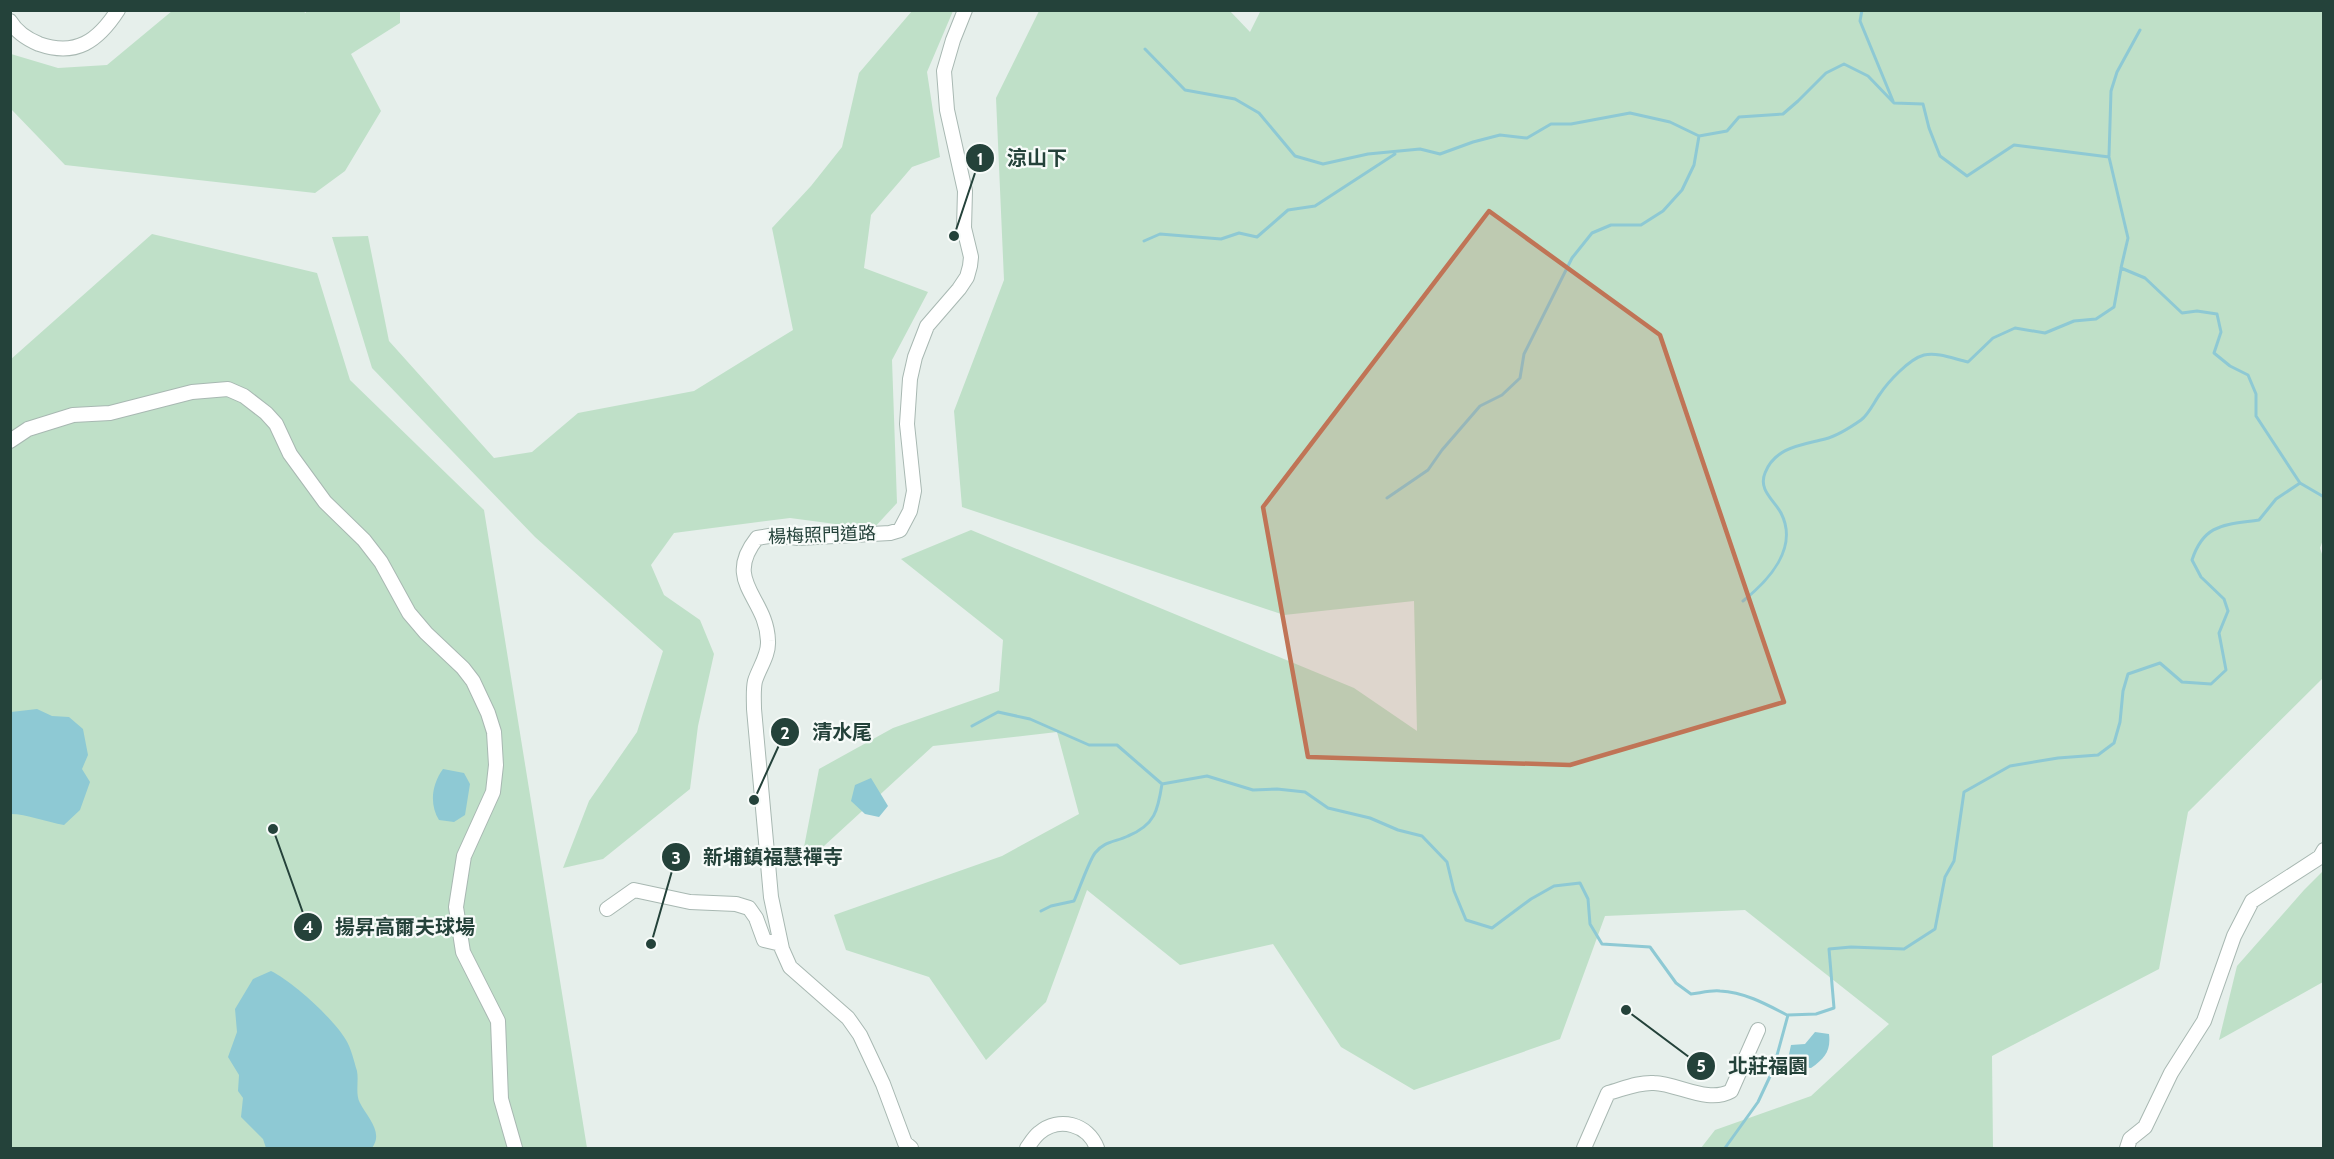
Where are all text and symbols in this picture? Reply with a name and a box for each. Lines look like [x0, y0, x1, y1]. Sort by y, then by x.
callout: 涼山下 [965, 139, 1079, 177]
text: 涼山下 [1007, 146, 1067, 170]
text: 1 [977, 148, 983, 170]
street label: 楊梅照門道路 [768, 522, 876, 548]
callout: 清水尾 [770, 713, 884, 751]
text: 清水尾 [812, 720, 872, 744]
text: 2 [780, 722, 790, 744]
callout: 新埔鎮福慧禪寺 [661, 838, 855, 876]
text: 新埔鎮福慧禪寺 [703, 845, 843, 869]
text: 3 [671, 847, 681, 869]
callout: 揚昇高爾夫球場 [293, 908, 487, 946]
text: 揚昇高爾夫球場 [335, 915, 475, 939]
text: 4 [302, 916, 314, 938]
callout: 北莊福園 [1686, 1047, 1820, 1085]
text: 北莊福園 [1728, 1054, 1808, 1078]
text: 5 [1696, 1055, 1706, 1077]

